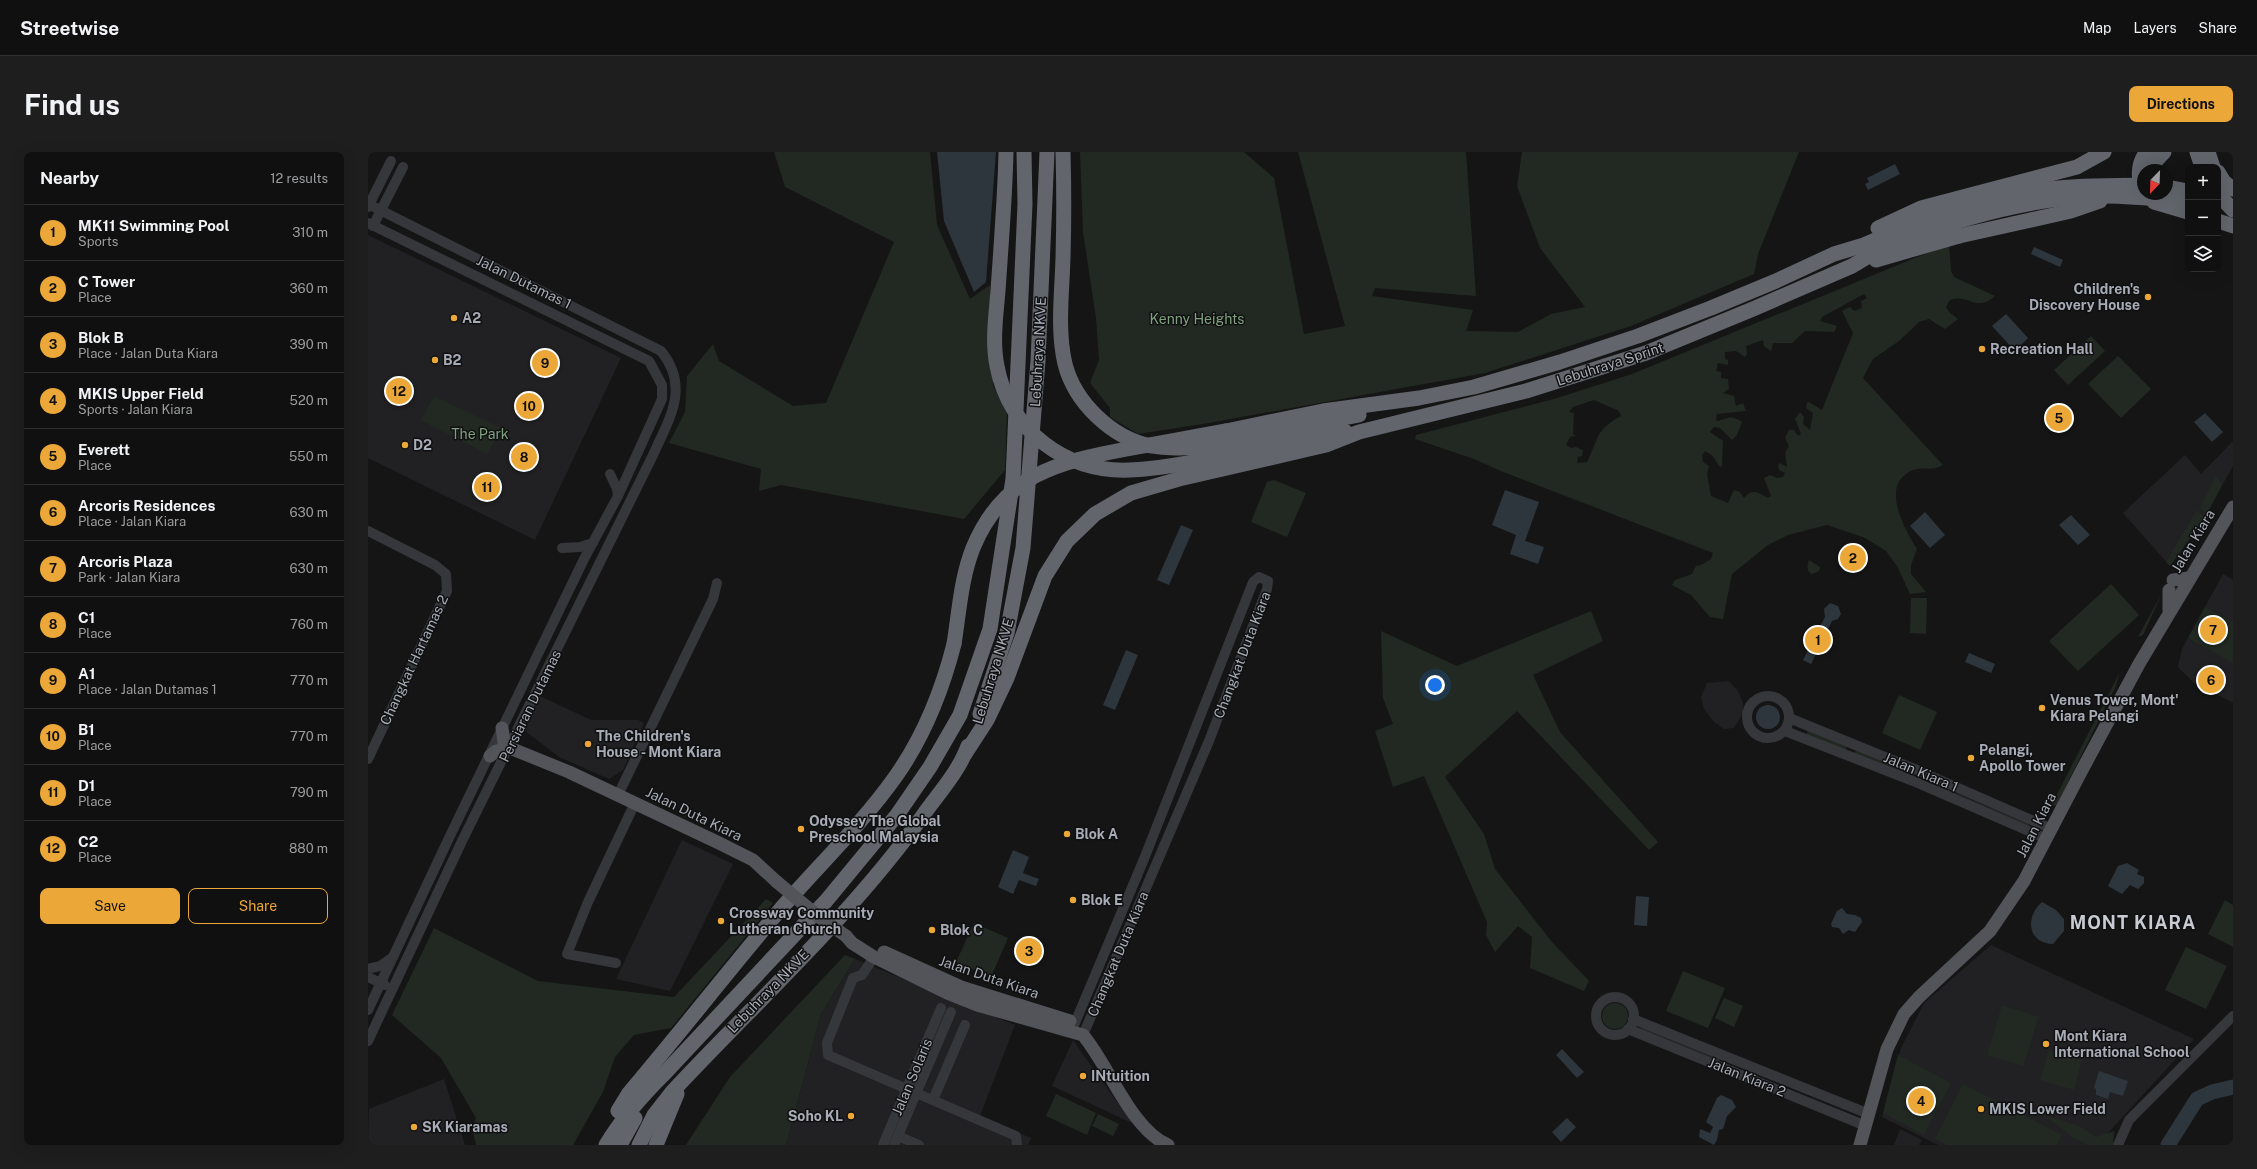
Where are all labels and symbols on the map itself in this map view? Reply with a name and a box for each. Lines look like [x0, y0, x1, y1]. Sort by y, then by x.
north arrow [2137, 164, 2173, 200]
street label: Jalan Dutamas 1 [474, 252, 574, 312]
place label: Children's Discovery House [2029, 281, 2140, 313]
marker: Children's Discovery House [2143, 292, 2153, 302]
street label: Lebuhraya NKVE [1027, 297, 1049, 407]
place label: A2 [462, 310, 481, 326]
park label: Kenny Heights [1150, 311, 1244, 327]
marker: A2 [449, 313, 459, 323]
street label: Lebuhraya Sprint [1554, 339, 1666, 389]
place label: Recreation Hall [1990, 341, 2094, 357]
marker: Recreation Hall [1977, 344, 1987, 354]
pin: 9 [532, 348, 558, 378]
place label: B2 [443, 352, 462, 368]
marker: B2 [430, 355, 440, 365]
pin: 12 [386, 376, 412, 406]
pin: 10 [516, 391, 542, 421]
pin: 5 [2046, 403, 2072, 433]
park label: The Park [451, 426, 509, 442]
place label: D2 [413, 437, 432, 453]
marker: D2 [400, 440, 410, 450]
pin: 8 [511, 442, 537, 472]
pin: 11 [474, 472, 500, 502]
street label: Jalan Kiara [2168, 507, 2218, 575]
pin: 2 [1840, 543, 1866, 573]
street label: Changkat Duta Kiara [1210, 589, 1274, 721]
street label: Changkat Hartamas 2 [377, 592, 451, 728]
pin: 7 [2200, 615, 2226, 645]
street label: Lebuhraya NKVE [969, 616, 1017, 726]
pin: 1 [1805, 625, 1831, 655]
street label: Persiaran Dutamas [496, 647, 564, 765]
pin: 6 [2198, 665, 2224, 695]
your location [1425, 675, 1445, 695]
place label: Venus Tower, Mont' Kiara Pelangi [2050, 692, 2179, 724]
marker: Venus Tower, Mont' Kiara Pelangi [2037, 703, 2047, 713]
place label: The Children's House - Mont Kiara [596, 728, 721, 760]
marker: The Children's House - Mont Kiara [583, 739, 593, 749]
place label: Pelangi, Apollo Tower [1979, 742, 2066, 774]
street label: Jalan Kiara 1 [1881, 749, 1961, 795]
marker: Pelangi, Apollo Tower [1966, 753, 1976, 763]
street label: Jalan Duta Kiara [643, 784, 745, 844]
street label: Jalan Kiara [2013, 790, 2059, 860]
place label: Odyssey The Global Preschool Malaysia [809, 813, 942, 845]
marker: Odyssey The Global Preschool Malaysia [796, 824, 806, 834]
place label: Blok A [1075, 826, 1118, 842]
marker: Blok A [1062, 829, 1072, 839]
street label: Changkat Duta Kiara [1084, 889, 1152, 1019]
place label: Blok E [1081, 892, 1123, 908]
marker: Blok E [1068, 895, 1078, 905]
place label: Crossway Community Lutheran Church [729, 905, 874, 937]
district label: MONT KIARA [2070, 912, 2196, 933]
marker: Crossway Community Lutheran Church [716, 916, 726, 926]
place label: Blok C [940, 922, 983, 938]
marker: Blok C [927, 925, 937, 935]
pin: 3 [1016, 936, 1042, 966]
street label: Lebuhraya NKVE [724, 946, 812, 1036]
street label: Jalan Duta Kiara [937, 952, 1041, 1002]
place label: Mont Kiara International School [2054, 1028, 2190, 1060]
street label: Jalan Solaris [889, 1036, 935, 1118]
marker: Mont Kiara International School [2041, 1039, 2051, 1049]
street label: Jalan Kiara 2 [1706, 1054, 1788, 1100]
place label: INtuition [1091, 1068, 1150, 1084]
marker: INtuition [1078, 1071, 1088, 1081]
pin: 4 [1908, 1086, 1934, 1116]
place label: MKIS Lower Field [1989, 1101, 2106, 1117]
marker: MKIS Lower Field [1976, 1104, 1986, 1114]
place label: Soho KL [788, 1108, 843, 1124]
marker: Soho KL [846, 1111, 856, 1121]
place label: SK Kiaramas [422, 1119, 508, 1135]
marker: SK Kiaramas [409, 1122, 419, 1132]

